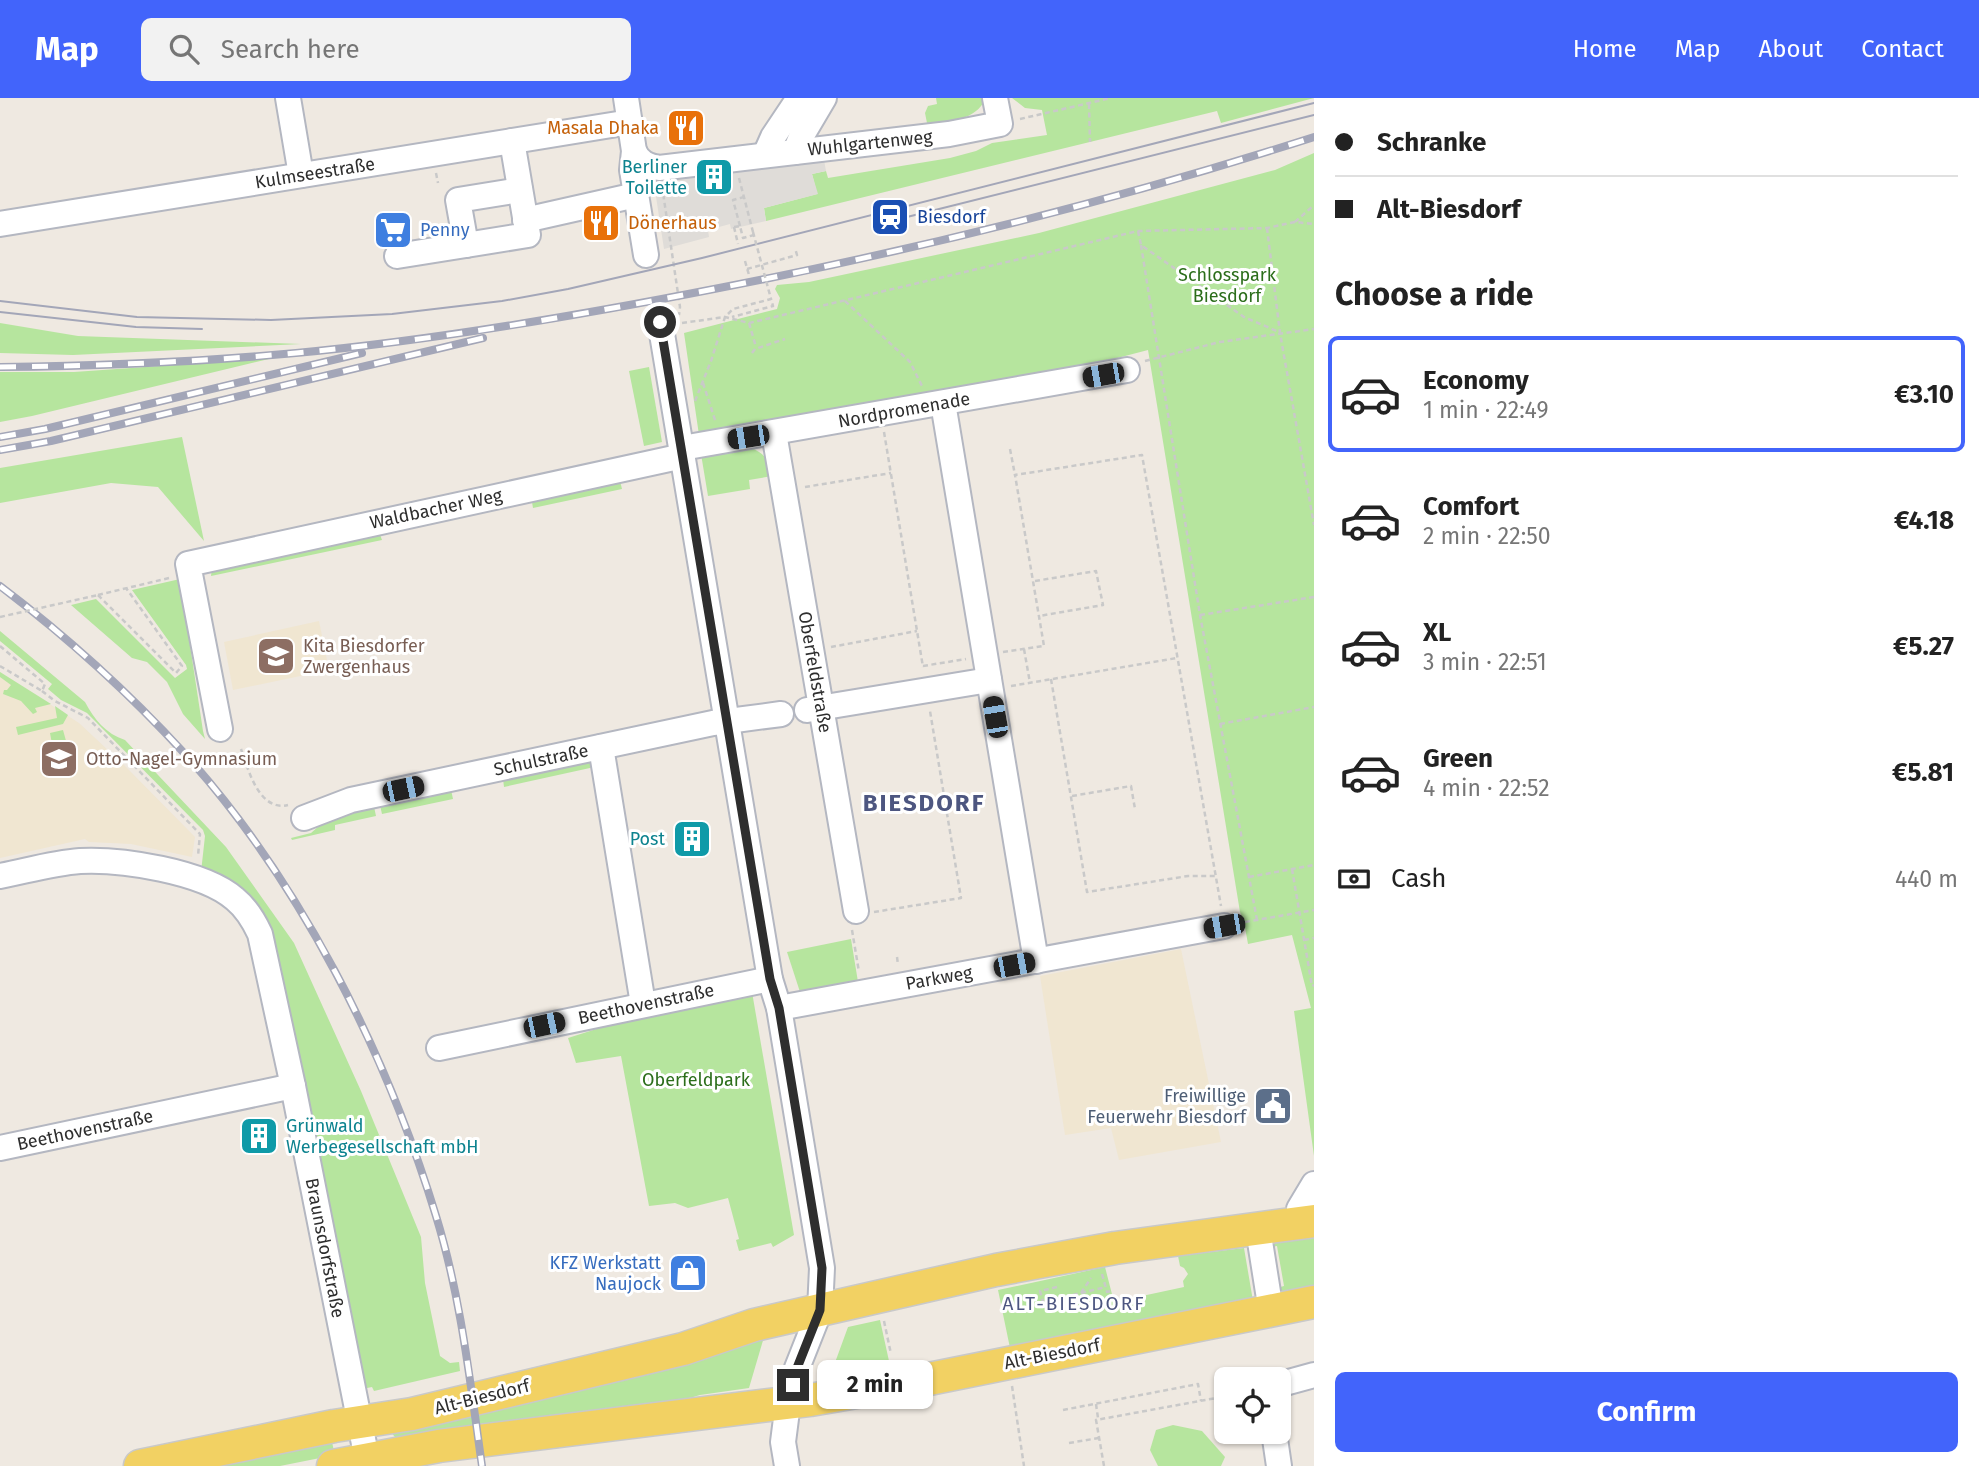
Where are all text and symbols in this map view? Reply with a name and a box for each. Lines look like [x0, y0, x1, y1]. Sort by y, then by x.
search box [141, 18, 631, 81]
text: Map [35, 29, 99, 69]
icon: search [165, 30, 203, 68]
text: Search here [221, 34, 360, 65]
text: Home [1573, 35, 1637, 63]
text: Map [1675, 35, 1721, 63]
text: About [1759, 35, 1823, 63]
text: Contact [1861, 35, 1944, 63]
restaurant icon: Masala Dhaka [665, 107, 707, 149]
place label: Masala Dhaka [547, 117, 659, 139]
street label: Wuhlgartenweg [806, 125, 934, 160]
text: Schranke [1377, 127, 1486, 158]
street label: Kulmseestraße [253, 153, 377, 193]
place label: Berliner Toilette [622, 156, 687, 199]
building icon: Berliner Toilette [693, 156, 735, 198]
text: Alt-Biesdorf [1377, 194, 1520, 225]
station icon: Biesdorf [869, 196, 911, 238]
restaurant icon: Dönerhaus [580, 202, 622, 244]
place label: Biesdorf [917, 206, 987, 228]
supermarket icon: Penny [372, 209, 414, 251]
place label: Dönerhaus [628, 212, 717, 234]
place label: Penny [420, 219, 470, 241]
park label: Schlosspark Biesdorf [1178, 264, 1277, 307]
text: Choose a ride [1335, 275, 1533, 313]
route start [644, 306, 676, 338]
car [1081, 361, 1126, 389]
icon: car [1339, 363, 1402, 426]
text: Economy [1423, 365, 1529, 396]
text: €3.10 [1894, 379, 1954, 410]
street label: Nordpromenade [836, 388, 972, 432]
text: 1 min · 22:49 [1423, 396, 1548, 424]
car [726, 423, 771, 451]
street label: Waldbacher Weg [368, 484, 505, 534]
icon: car [1339, 489, 1402, 552]
text: Comfort [1423, 491, 1519, 522]
text: €4.18 [1894, 505, 1954, 536]
text: 2 min · 22:50 [1423, 522, 1551, 550]
street label: Oberfeldstraße [793, 610, 837, 734]
icon: car [1339, 615, 1402, 678]
text: XL [1423, 617, 1451, 648]
text: €5.27 [1893, 631, 1954, 662]
school or university icon: Kita Biesdorfer Zwergenhaus [255, 635, 297, 677]
place label: Kita Biesdorfer Zwergenhaus [303, 635, 425, 678]
text: 3 min · 22:51 [1423, 648, 1547, 676]
car [982, 694, 1009, 740]
school or university icon: Otto-Nagel-Gymnasium [38, 738, 80, 780]
street label: Schulstraße [492, 739, 590, 781]
icon: car [1339, 741, 1402, 804]
text: Green [1423, 743, 1493, 774]
place label: Otto-Nagel-Gymnasium [86, 748, 277, 770]
text: €5.81 [1892, 757, 1954, 788]
car [381, 774, 426, 804]
text: 4 min · 22:52 [1423, 774, 1550, 802]
district label: BIESDORF [863, 789, 985, 817]
building icon: Post [671, 818, 713, 860]
place label: Post [630, 828, 665, 850]
icon: cash [1335, 860, 1373, 898]
text: Cash [1391, 863, 1447, 894]
text: 440 m [1895, 865, 1958, 893]
car [1202, 912, 1247, 940]
car [992, 951, 1037, 979]
street label: Parkweg [904, 961, 975, 995]
street label: Beethovenstraße [576, 979, 716, 1029]
car [522, 1010, 567, 1040]
park label: Oberfeldpark [642, 1069, 751, 1091]
place label: Freiwillige Feuerwehr Biesdorf [1087, 1085, 1248, 1128]
public building icon: Freiwillige Feuerwehr Biesdorf [1252, 1085, 1294, 1127]
street label: Beethovenstraße [15, 1105, 155, 1155]
building icon: Grünwald Werbegesellschaft mbH [238, 1115, 280, 1157]
place label: Grünwald Werbegesellschaft mbH [286, 1115, 479, 1158]
street label: Braunsdorfstraße [301, 1176, 349, 1320]
place label: KFZ Werkstatt Naujock [550, 1252, 662, 1295]
shop icon: KFZ Werkstatt Naujock [667, 1252, 709, 1294]
district label: ALT-BIESDORF [1003, 1292, 1146, 1315]
street label: Alt-Biesdorf [1002, 1334, 1104, 1374]
callout: 2 min [818, 1360, 933, 1410]
map controls [1214, 1367, 1291, 1444]
button: locate [1214, 1367, 1291, 1444]
route end [777, 1369, 809, 1401]
text: 2 min [847, 1370, 903, 1398]
button: Confirm [1335, 1372, 1958, 1452]
street label: Alt-Biesdorf [432, 1374, 534, 1419]

